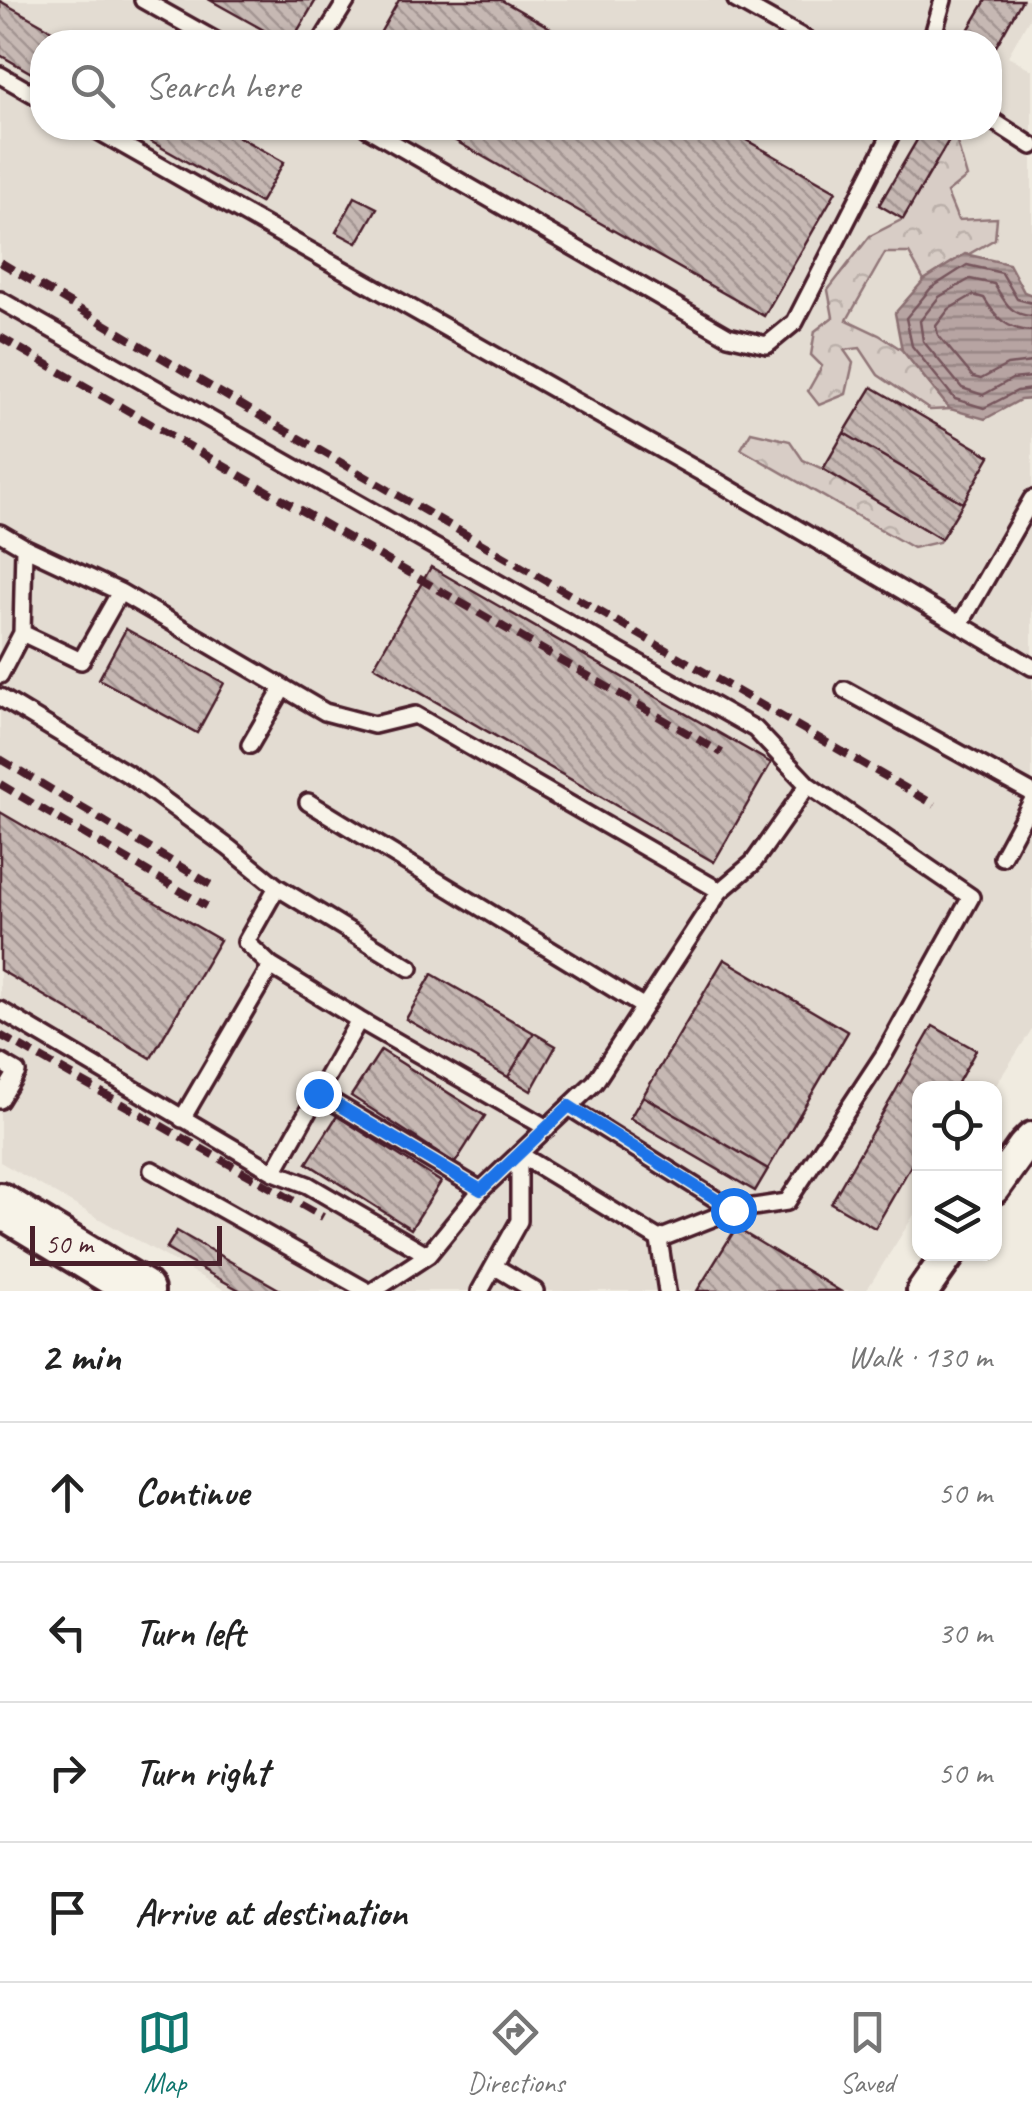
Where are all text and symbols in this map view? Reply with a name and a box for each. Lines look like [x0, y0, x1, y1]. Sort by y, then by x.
search box [30, 30, 1002, 140]
icon: search [65, 58, 120, 113]
text: Search here [145, 62, 300, 109]
route end [296, 1071, 342, 1117]
map controls [912, 1081, 1002, 1261]
button: locate [912, 1081, 1002, 1171]
button: layers [912, 1171, 1002, 1261]
route start [711, 1188, 757, 1234]
scale bar [30, 1221, 222, 1266]
text: 50 m [45, 1226, 93, 1261]
text: 2 min [40, 1330, 120, 1383]
text: Walk · 130 m [848, 1336, 992, 1377]
icon: ahead [40, 1465, 95, 1520]
text: Continue [135, 1469, 249, 1516]
text: 50 m [938, 1472, 992, 1513]
icon: left [40, 1605, 95, 1660]
text: Turn left [135, 1609, 245, 1656]
text: 30 m [938, 1612, 992, 1653]
icon: right [40, 1745, 95, 1800]
text: Turn right [135, 1749, 269, 1796]
text: 50 m [938, 1752, 992, 1793]
icon: arrive [40, 1885, 95, 1940]
text: Arrive at destination [135, 1889, 407, 1936]
tab: Map [137, 2005, 192, 2100]
tab: Directions [467, 2005, 565, 2100]
tab: Saved [840, 2005, 895, 2100]

